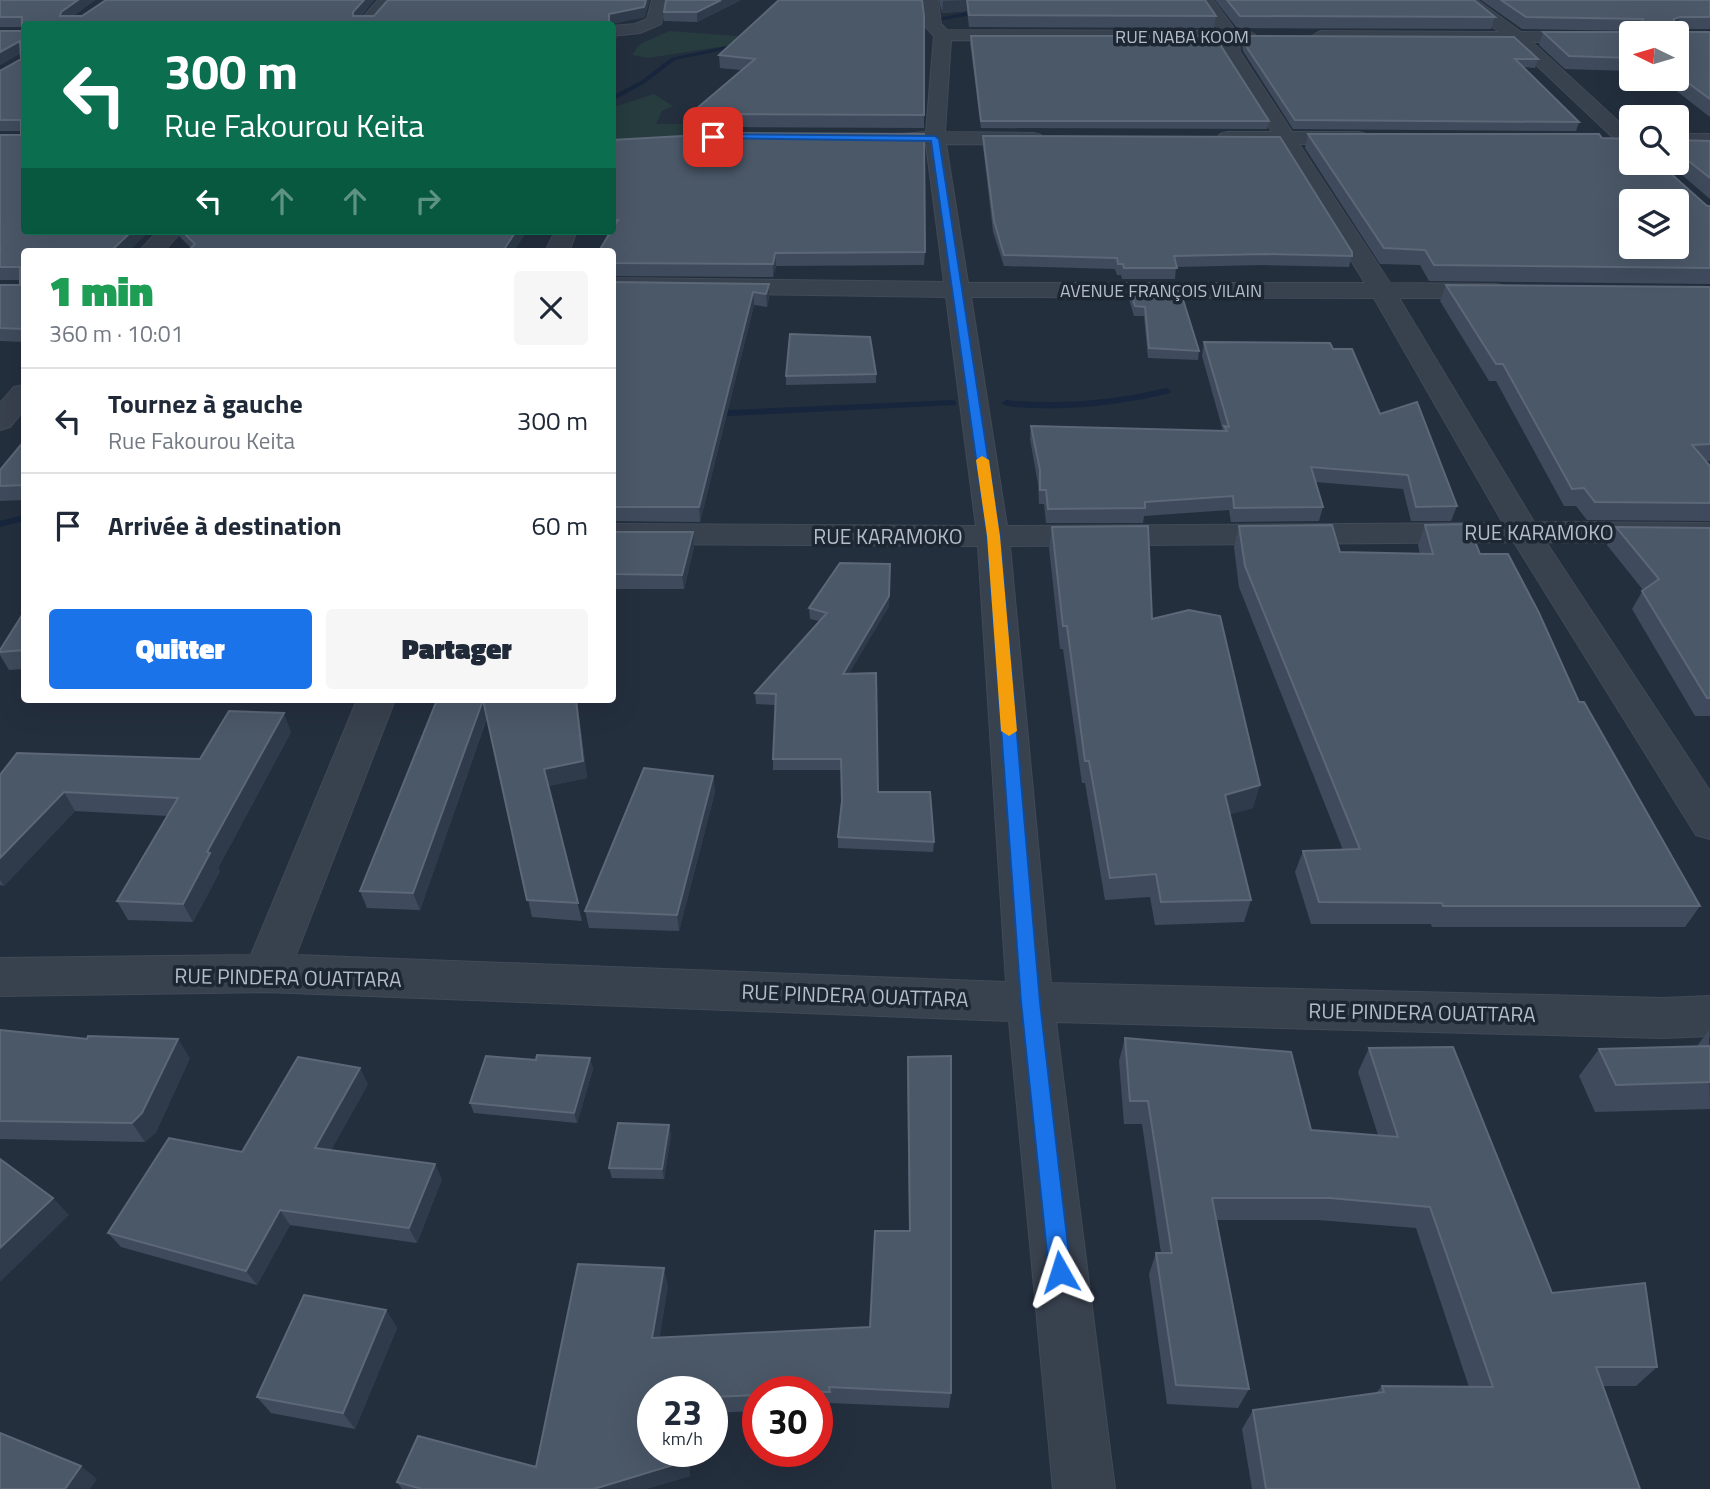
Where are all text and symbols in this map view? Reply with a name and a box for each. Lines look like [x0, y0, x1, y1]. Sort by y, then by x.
north arrow [1619, 21, 1689, 91]
map controls [1619, 21, 1689, 259]
street label: RUE NABA KOOM [1115, 23, 1249, 50]
text: 300 m [164, 33, 298, 108]
icon: left [49, 49, 140, 140]
text: Rue Fakourou Keita [164, 101, 424, 149]
button: search [1619, 105, 1689, 175]
pin [683, 107, 743, 167]
icon: arrive [694, 118, 732, 156]
icon: left [190, 182, 228, 220]
icon: ahead [263, 182, 301, 220]
icon: ahead [336, 182, 374, 220]
icon: right [409, 182, 447, 220]
button: layers [1619, 189, 1689, 259]
text: 1 min [49, 258, 153, 322]
button: close [514, 271, 588, 345]
street label: AVENUE FRANÇOIS VILAIN [1060, 277, 1262, 304]
text: 360 m · 10:01 [49, 316, 184, 351]
text: Tournez à gauche [108, 384, 303, 423]
text: 300 m [517, 401, 588, 440]
icon: left [49, 402, 87, 440]
text: Rue Fakourou Keita [108, 423, 295, 458]
text: Arrivée à destination [108, 506, 342, 545]
text: 60 m [531, 506, 588, 545]
icon: arrive [49, 507, 87, 545]
street label: RUE KARAMOKO [1464, 516, 1614, 548]
street label: RUE KARAMOKO [813, 520, 963, 552]
button: Quitter [49, 609, 312, 689]
button: Partager [326, 609, 588, 689]
street label: RUE PINDERA OUATTARA [174, 959, 402, 995]
street label: RUE PINDERA OUATTARA [741, 975, 970, 1015]
street label: RUE PINDERA OUATTARA [1308, 994, 1536, 1030]
position arrow [1023, 1235, 1097, 1309]
speed limit sign: 30 [742, 1376, 833, 1467]
text: 23 [663, 1385, 702, 1439]
text: km/h [662, 1425, 703, 1452]

